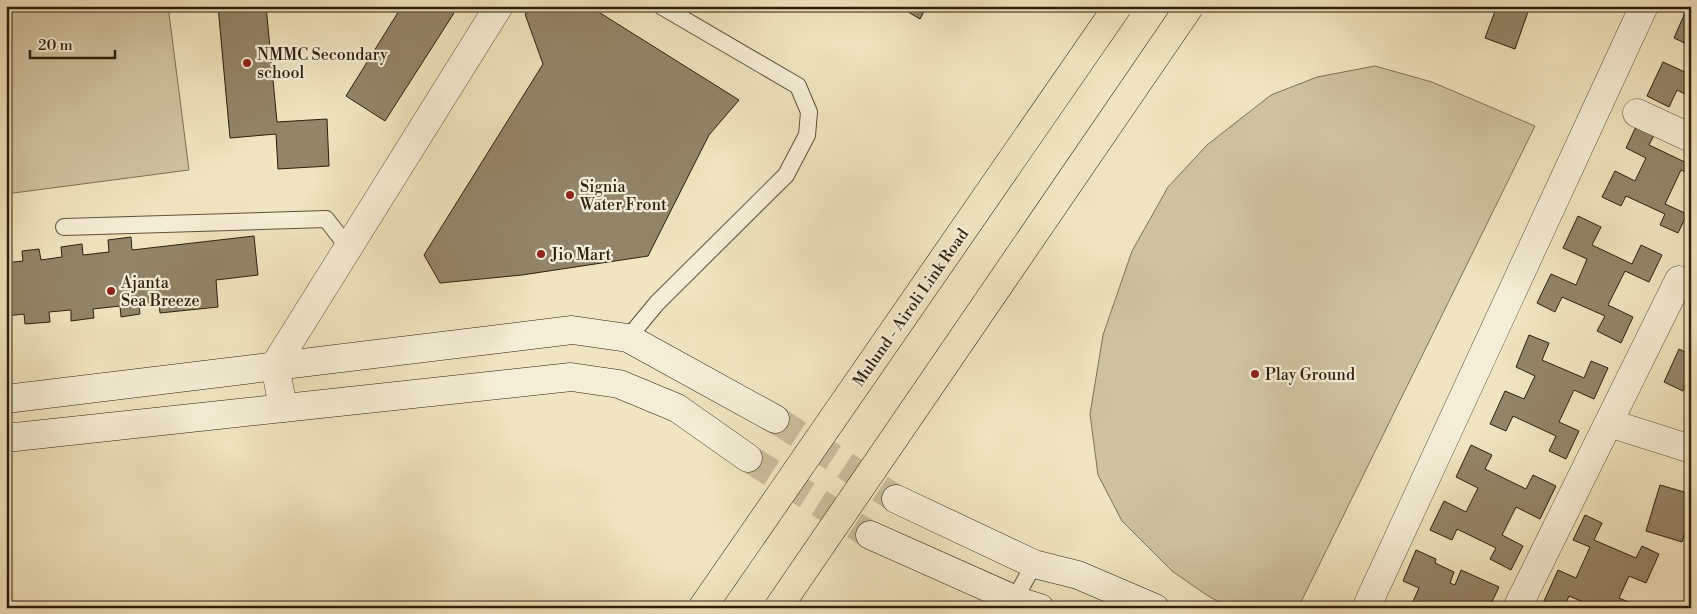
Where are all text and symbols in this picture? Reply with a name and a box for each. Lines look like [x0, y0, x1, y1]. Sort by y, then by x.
scale bar [30, 28, 115, 60]
text: 20 m [38, 36, 73, 55]
place label: NMMC Secondary school [257, 45, 388, 83]
marker: NMMC Secondary school [241, 57, 253, 69]
place label: Signia Water Front [579, 177, 667, 215]
marker: Signia Water Front [564, 189, 576, 201]
street label: Mulund - Airoli Link Road [849, 225, 973, 390]
place label: Jio Mart [550, 245, 612, 265]
marker: Jio Mart [535, 248, 547, 260]
place label: Ajanta Sea Breeze [120, 273, 200, 311]
marker: Ajanta Sea Breeze [105, 285, 117, 297]
place label: Play Ground [1265, 365, 1355, 385]
marker: Play Ground [1249, 368, 1261, 380]

